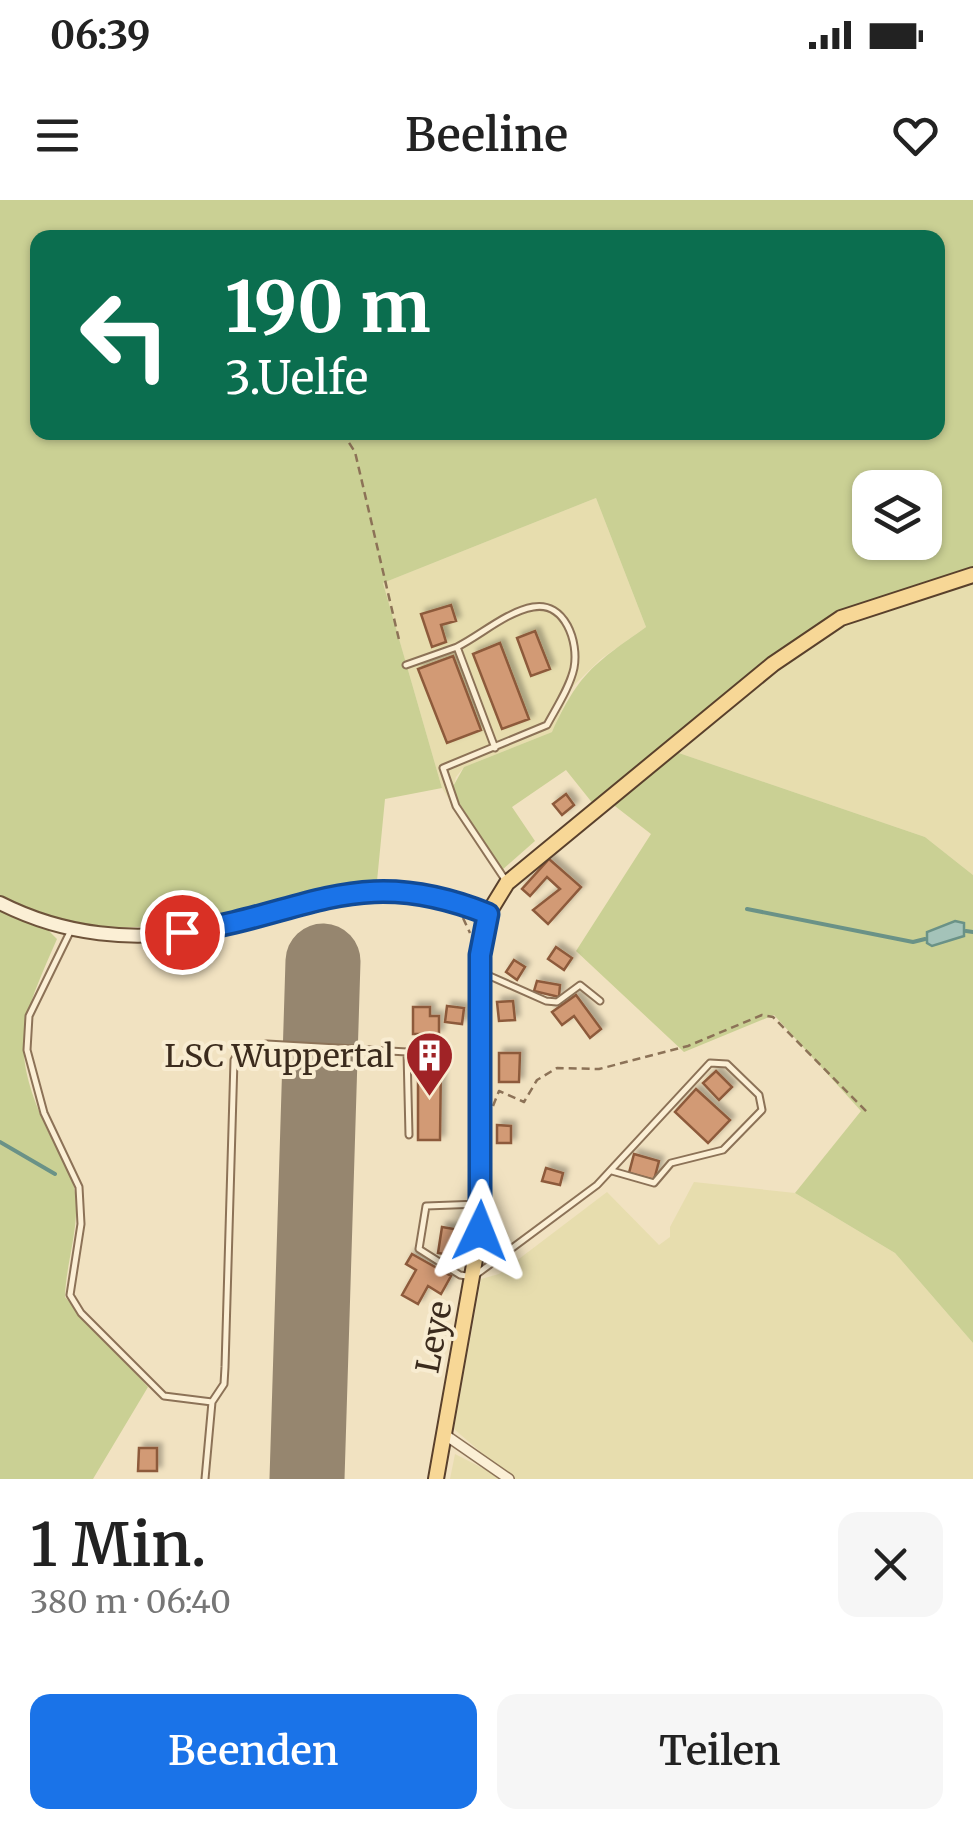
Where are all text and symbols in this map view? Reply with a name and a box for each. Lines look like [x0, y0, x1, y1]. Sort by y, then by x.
text: 06:39 [50, 12, 151, 59]
text: Beeline [405, 107, 568, 163]
icon: menu [30, 108, 85, 163]
icon: heart [888, 108, 943, 163]
text: 190 m [225, 263, 431, 351]
icon: left [60, 270, 190, 400]
text: 3.Uelfe [225, 350, 368, 406]
map controls [852, 470, 942, 560]
button: layers [852, 470, 942, 560]
pin [140, 890, 225, 975]
icon: arrive [155, 905, 210, 960]
building icon: LSC Wuppertal [403, 1030, 455, 1098]
place label: LSC Wuppertal [164, 1036, 394, 1076]
position arrow [428, 1179, 532, 1283]
street label: Leye [407, 1298, 461, 1376]
text: 1 Min. [30, 1507, 206, 1582]
button: close [838, 1512, 943, 1617]
text: 380 m · 06:40 [30, 1582, 231, 1622]
button: Beenden [30, 1694, 477, 1809]
button: Teilen [497, 1694, 943, 1809]

